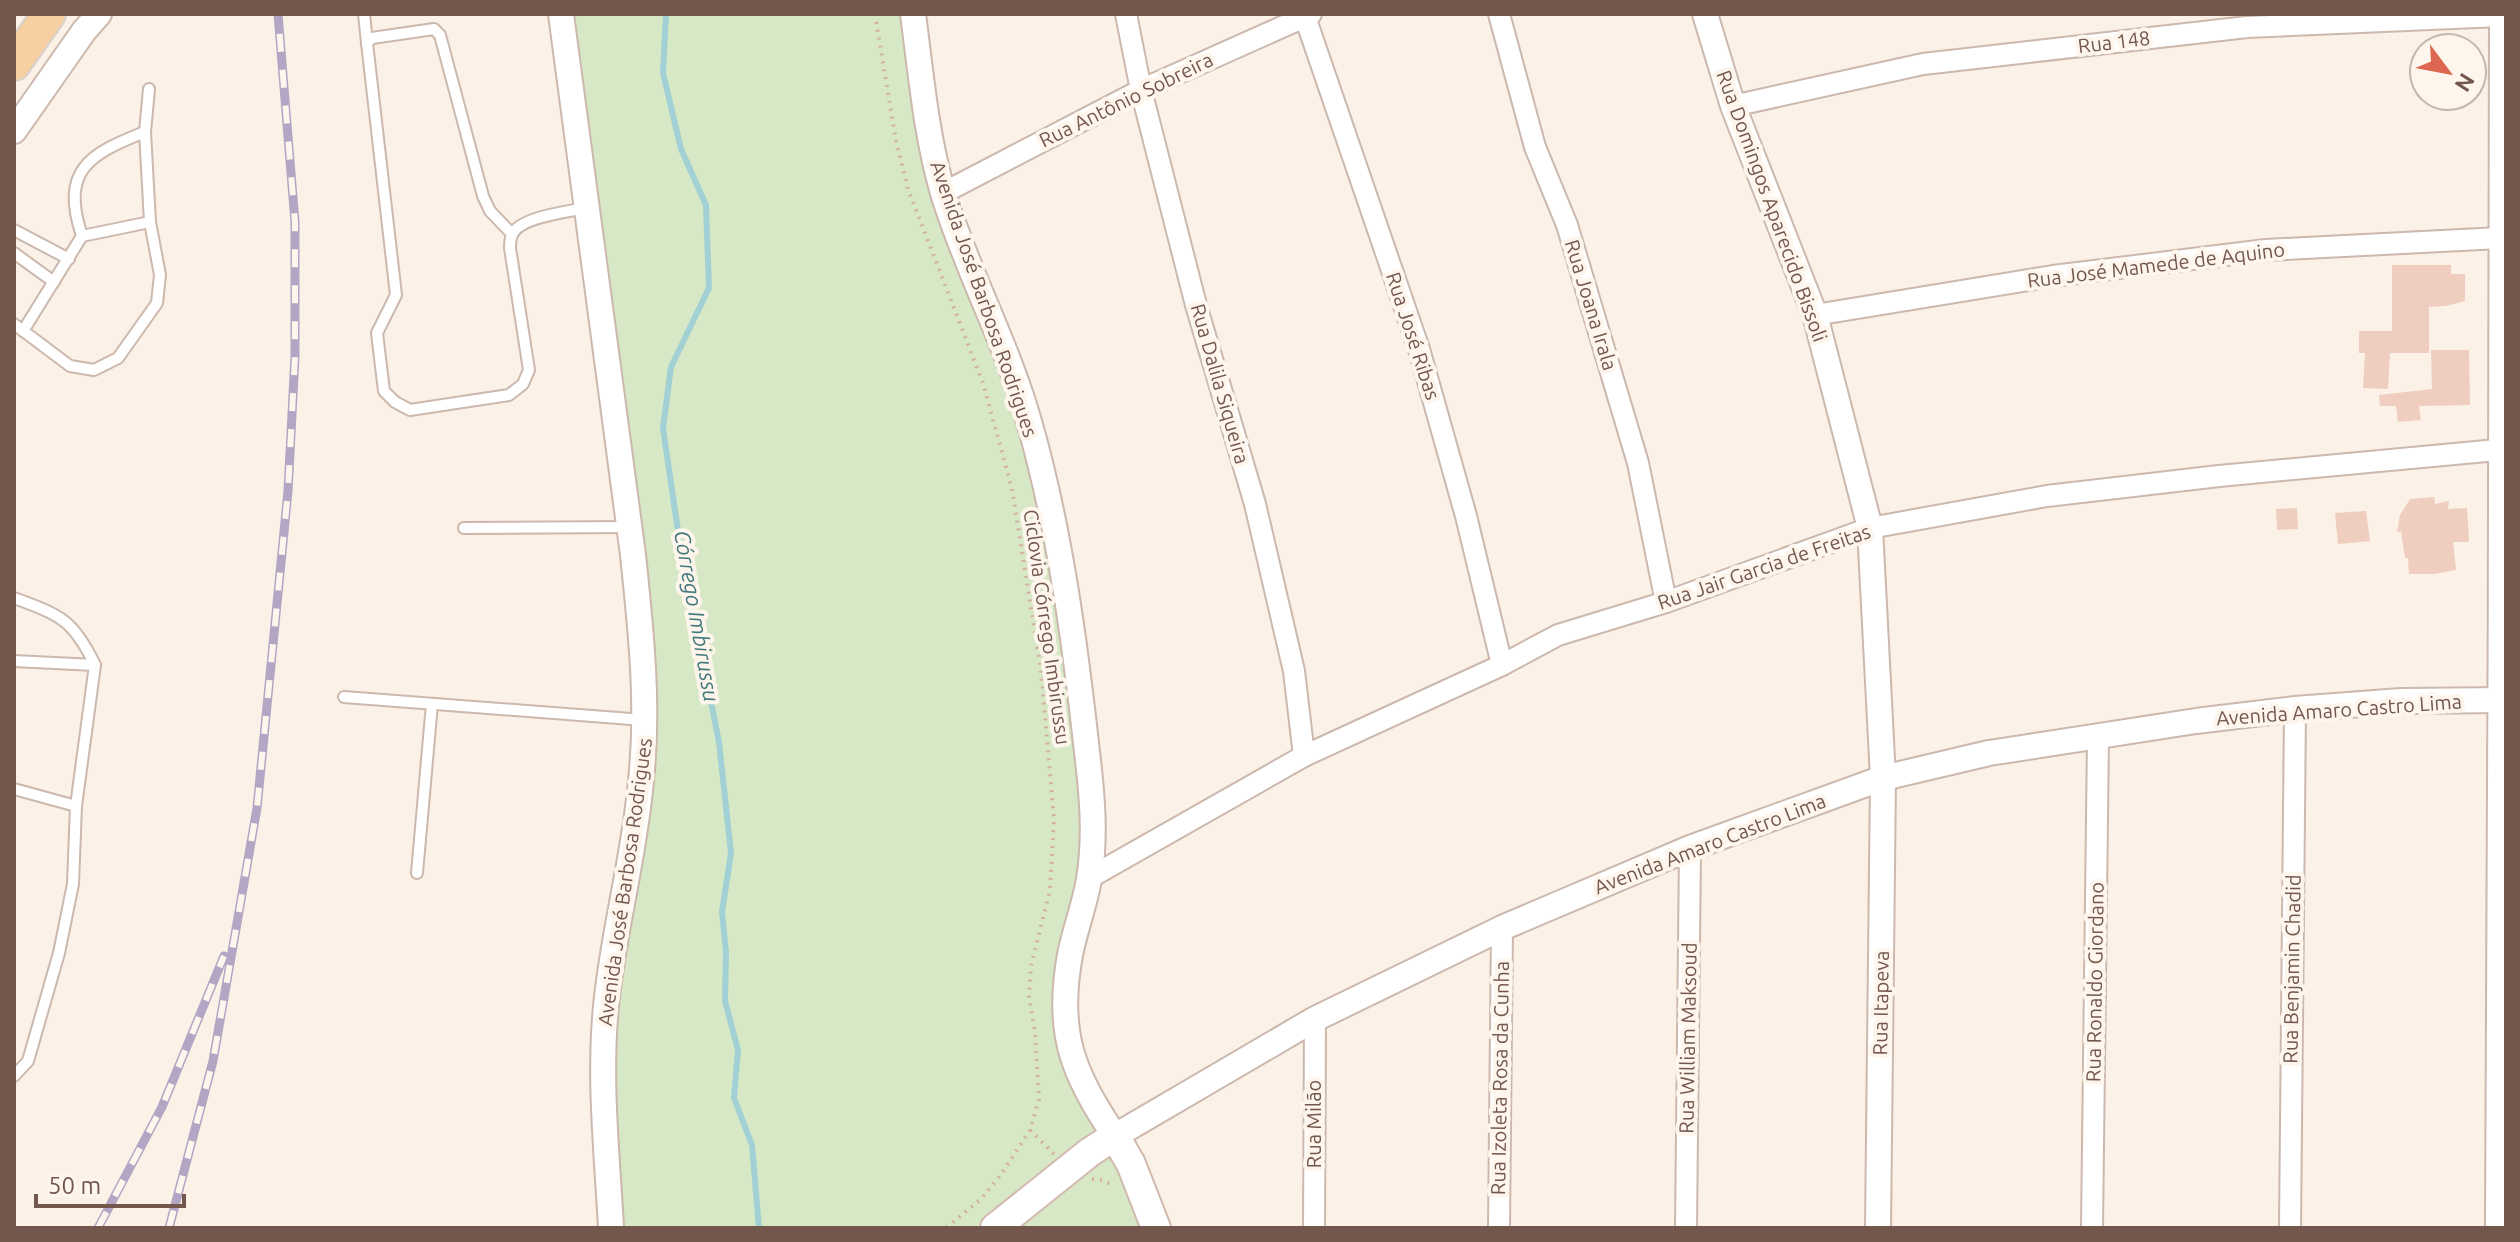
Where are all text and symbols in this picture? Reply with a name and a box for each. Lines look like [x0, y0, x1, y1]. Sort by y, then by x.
street label: Rua 148 [2077, 26, 2151, 57]
north arrow [2408, 32, 2488, 112]
street label: Rua Antônio Sobreira [1035, 47, 1216, 152]
street label: Rua Domingos Aparecido Bissoli [1713, 67, 1832, 345]
text: N [2450, 69, 2480, 96]
street label: Avenida José Barbosa Rodrigues [926, 158, 1043, 440]
street label: Rua Joana Irala [1561, 237, 1622, 373]
street label: Rua José Mamede de Aquino [2026, 237, 2286, 292]
street label: Rua José Ribas [1382, 269, 1445, 402]
street label: Rua Dalila Siqueira [1187, 301, 1254, 467]
street label: Ciclovia Córrego Imbirussu [1020, 508, 1075, 746]
street label: Rua Jair Garcia de Freitas [1654, 519, 1873, 614]
water label: Córrego Imbirussu [670, 528, 725, 704]
street label: Avenida Amaro Castro Lima [2215, 689, 2463, 730]
street label: Avenida José Barbosa Rodrigues [593, 736, 656, 1027]
street label: Avenida Amaro Castro Lima [1591, 789, 1829, 898]
street label: Rua Benjamin Chadid [2278, 874, 2305, 1064]
street label: Rua Ronaldo Giordano [2081, 882, 2108, 1082]
street label: Rua William Maksoud [1674, 942, 1701, 1134]
street label: Rua Itapeva [1868, 950, 1893, 1056]
street label: Rua Izoleta Rosa da Cunha [1486, 961, 1513, 1195]
street label: Rua Milão [1302, 1080, 1325, 1168]
scale bar [36, 1158, 184, 1208]
text: 50 m [48, 1172, 101, 1199]

